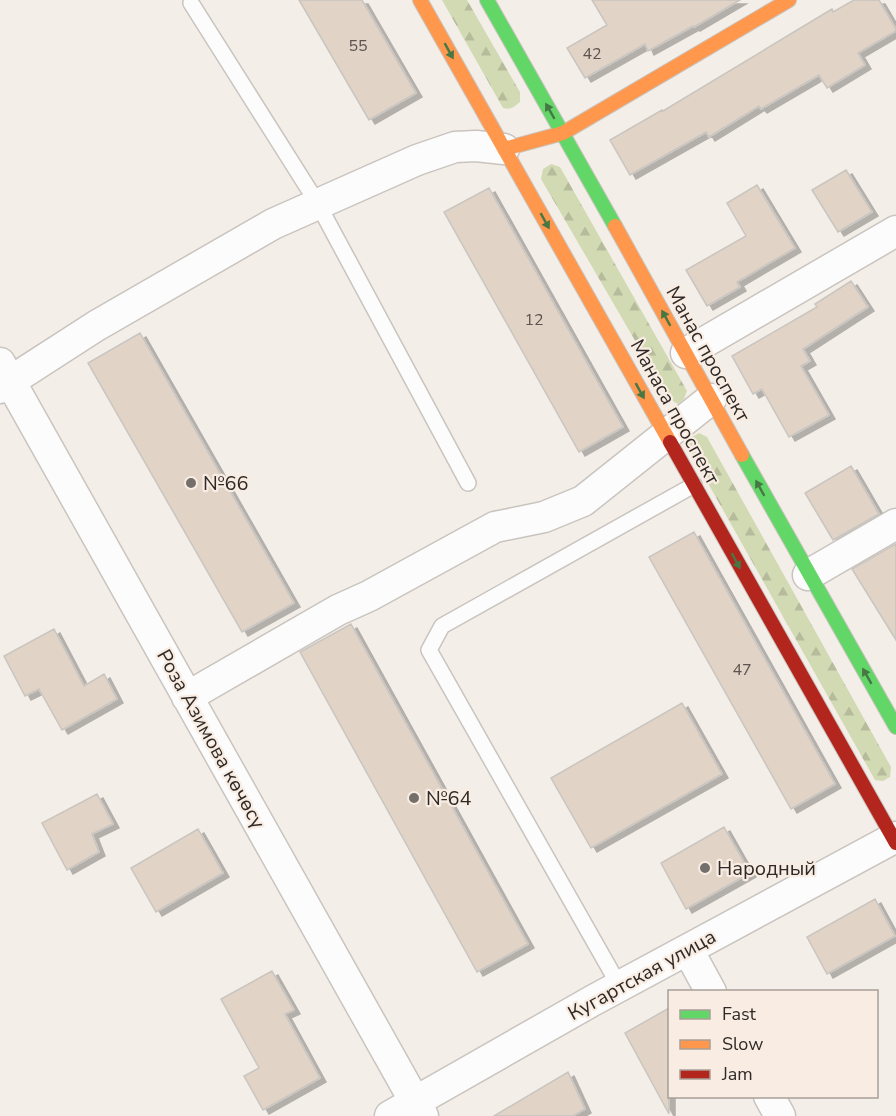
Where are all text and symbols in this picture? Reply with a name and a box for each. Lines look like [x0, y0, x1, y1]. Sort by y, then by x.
house number: 55 [348, 35, 368, 57]
one-way arrow [444, 43, 454, 60]
house number: 42 [582, 43, 602, 65]
one-way arrow [545, 102, 555, 119]
one-way arrow [539, 213, 550, 229]
street label: Манас проспект [660, 281, 757, 427]
house number: 12 [524, 309, 544, 331]
one-way arrow [661, 309, 671, 326]
street label: Манаса проспект [624, 335, 726, 489]
one-way arrow [635, 383, 645, 400]
place label: №66 [203, 470, 249, 497]
marker: №66 [184, 476, 198, 490]
one-way arrow [755, 480, 765, 497]
one-way arrow [731, 553, 741, 570]
street label: Роза Азимова көчөсү [150, 645, 272, 834]
house number: 47 [732, 659, 752, 681]
one-way arrow [862, 667, 872, 684]
place label: №64 [426, 785, 472, 812]
marker: №64 [407, 791, 421, 805]
place label: Народный [717, 855, 816, 882]
marker: Народный [698, 861, 712, 875]
street label: Кугартская улица [563, 923, 721, 1027]
legend [668, 990, 878, 1098]
text: Fast [722, 1002, 757, 1026]
text: Slow [722, 1032, 763, 1056]
text: Jam [721, 1062, 753, 1086]

